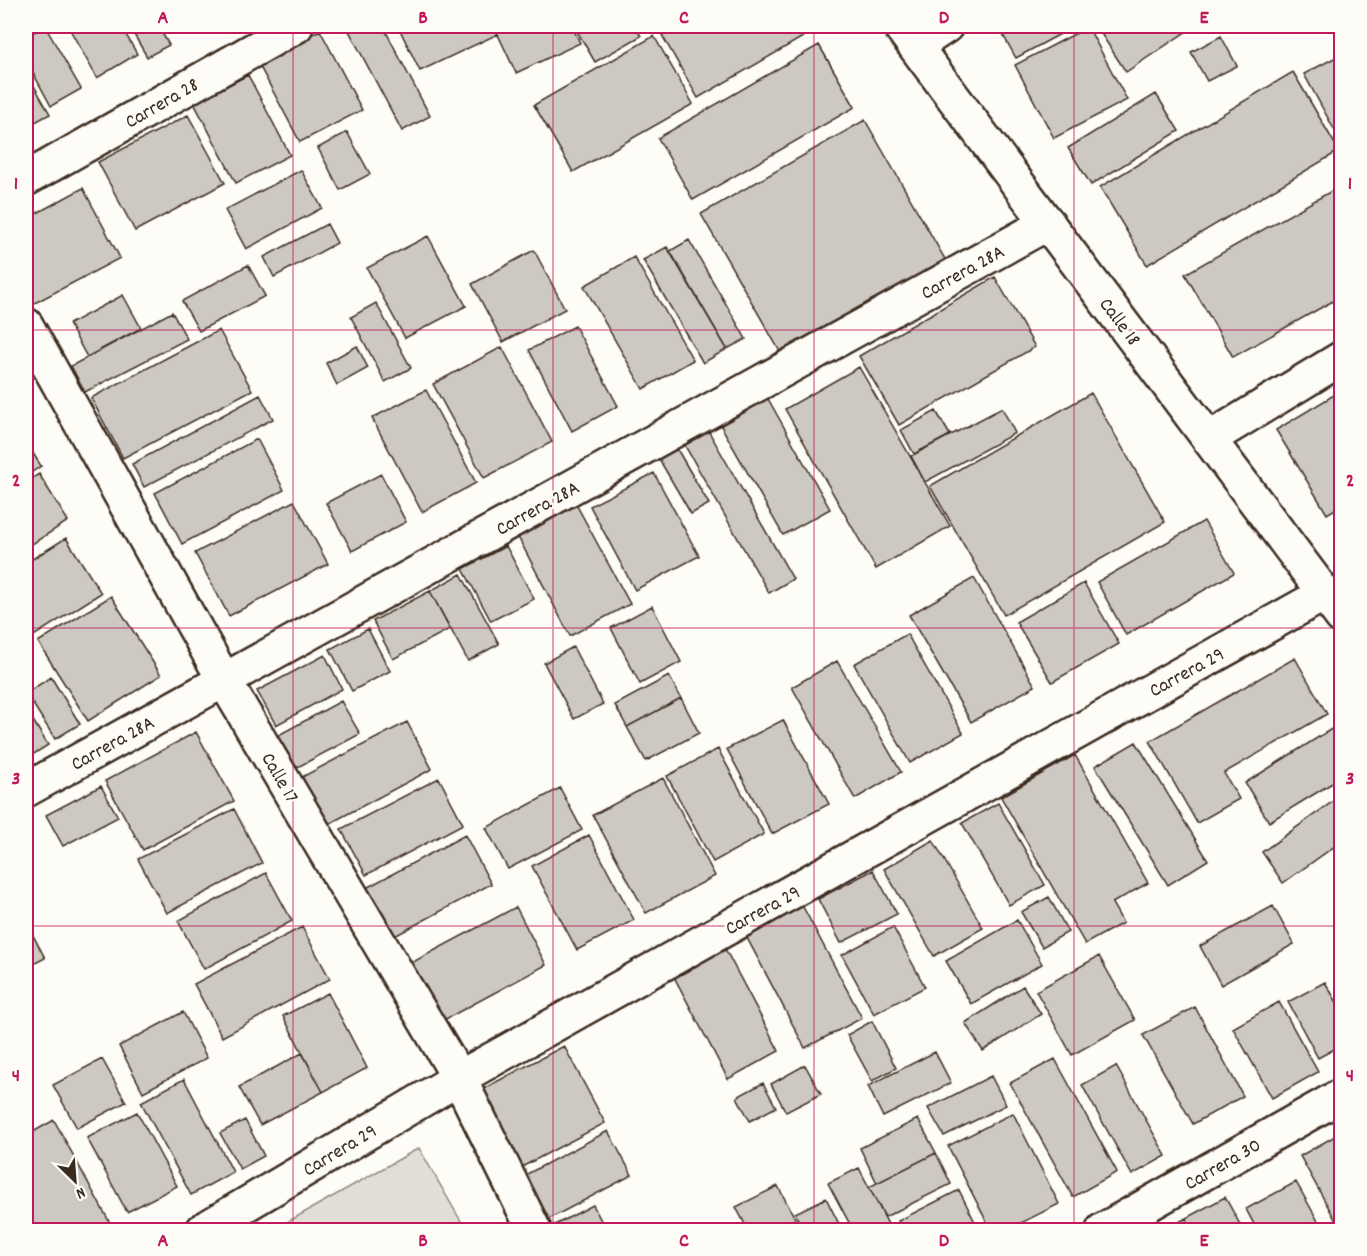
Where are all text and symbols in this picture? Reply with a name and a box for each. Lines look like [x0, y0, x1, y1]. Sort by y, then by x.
text: A [158, 5, 169, 33]
text: B [418, 5, 428, 33]
text: C [679, 5, 689, 33]
text: D [939, 5, 950, 33]
text: E [1199, 5, 1209, 33]
street label: Carrera 28 [120, 72, 205, 137]
text: 1 [14, 171, 18, 199]
text: 1 [1348, 171, 1352, 199]
street label: Carrera 28A [916, 239, 1011, 308]
street label: Calle 18 [1091, 293, 1146, 353]
text: 2 [12, 468, 20, 496]
text: 2 [1346, 468, 1354, 496]
street label: Carrera 28A [491, 475, 586, 544]
street label: Carrera 29 [1145, 641, 1230, 706]
street label: Carrera 28A [66, 710, 161, 779]
street label: Calle 17 [253, 748, 304, 809]
text: 3 [12, 766, 20, 794]
text: 3 [1346, 766, 1354, 794]
street label: Carrera 29 [721, 879, 806, 944]
text: 4 [12, 1063, 20, 1091]
text: 4 [1346, 1063, 1354, 1091]
street label: Carrera 29 [298, 1118, 383, 1185]
street label: Carrera 30 [1180, 1132, 1267, 1199]
north arrow [45, 1151, 105, 1211]
text: N [72, 1180, 89, 1204]
text: A [158, 1228, 169, 1256]
text: B [418, 1228, 428, 1256]
text: C [679, 1228, 689, 1256]
text: D [939, 1228, 950, 1256]
text: E [1199, 1228, 1209, 1256]

